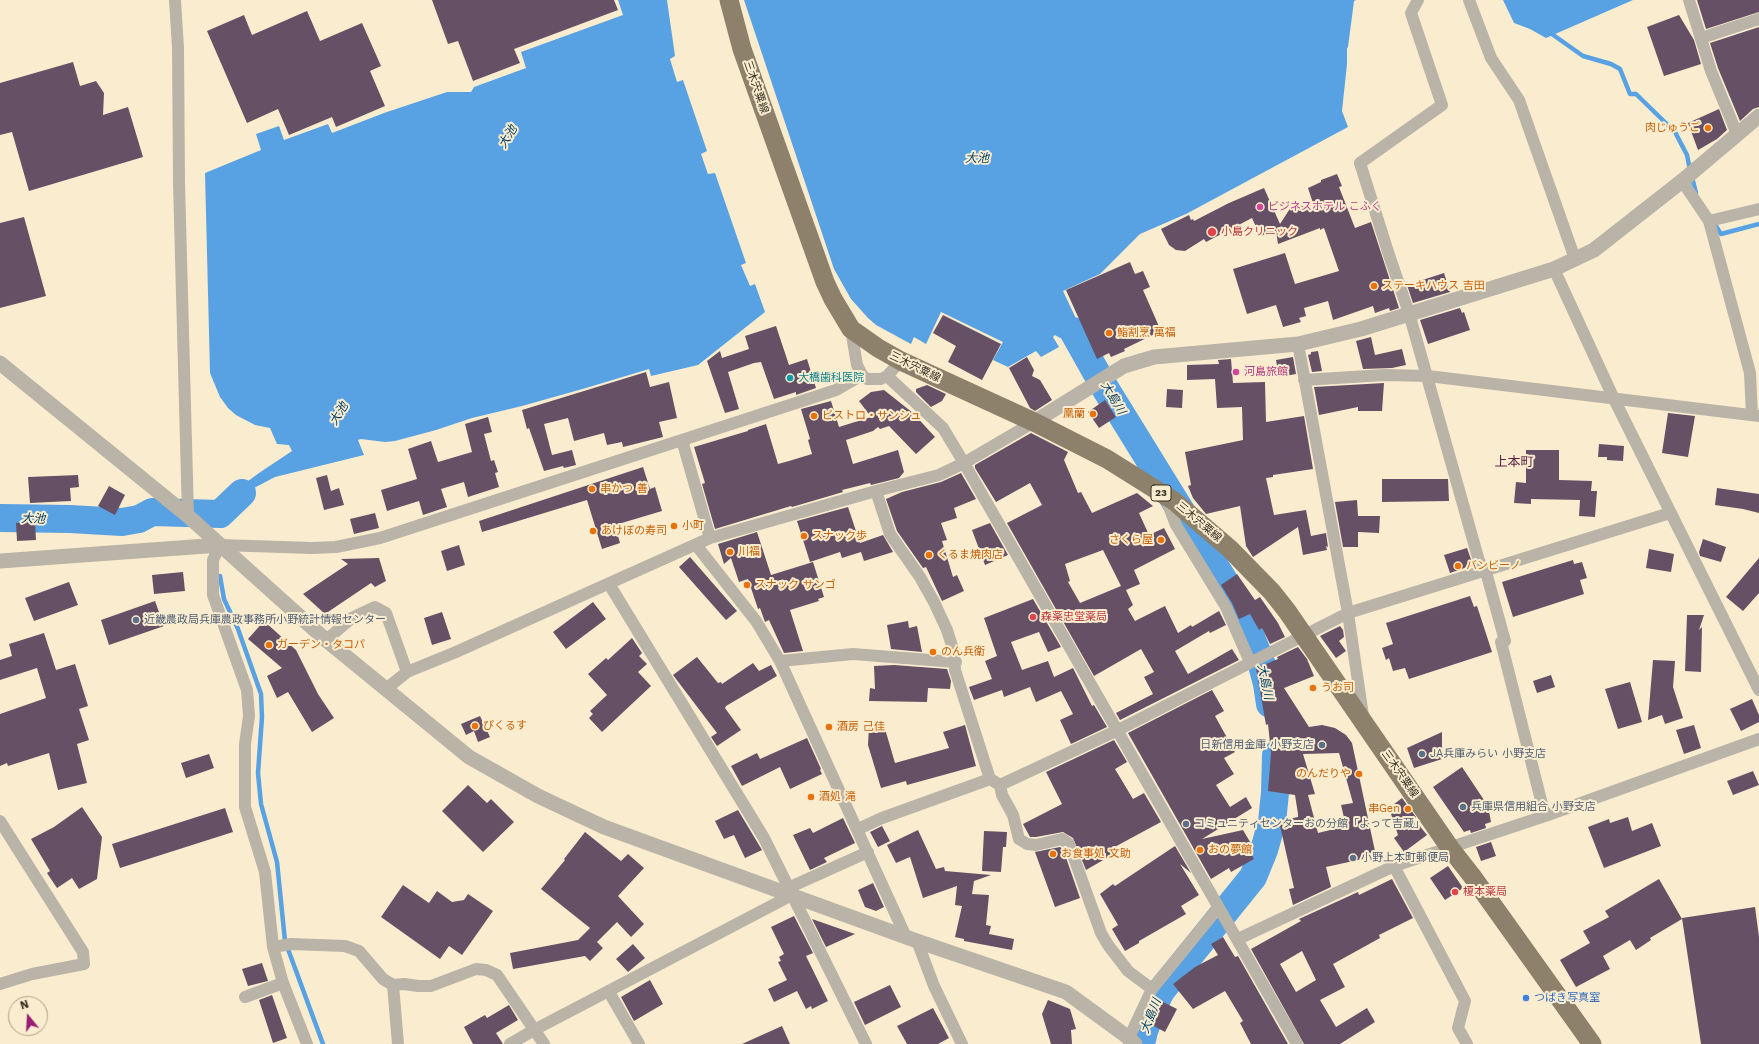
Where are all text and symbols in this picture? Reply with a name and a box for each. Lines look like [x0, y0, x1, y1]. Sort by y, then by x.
street label: 三木宍粟線 [741, 59, 771, 115]
place label: 肉じゅうご [1645, 121, 1700, 135]
water label: 大池 [496, 123, 520, 151]
marker: 肉じゅうご [1703, 123, 1713, 133]
water label: 大池 [965, 151, 989, 165]
place label: ビジネスホテル こふく [1268, 200, 1382, 214]
marker: ビジネスホテル こふく [1255, 202, 1265, 212]
place label: 小島クリニック [1221, 225, 1298, 239]
marker: 小島クリニック [1206, 226, 1218, 238]
place label: ステーキハウス 吉田 [1382, 279, 1485, 293]
marker: ステーキハウス 吉田 [1369, 281, 1379, 291]
place label: 鮨割烹 萬福 [1117, 326, 1176, 340]
marker: 鮨割烹 萬福 [1104, 328, 1114, 338]
street label: 三木宍粟線 [887, 349, 943, 385]
place label: 河島旅館 [1244, 365, 1288, 379]
marker: 河島旅館 [1231, 367, 1241, 377]
place label: 大橋歯科医院 [798, 371, 864, 385]
marker: 大橋歯科医院 [785, 373, 795, 383]
water label: 大島川 [1098, 379, 1128, 417]
water label: 大池 [327, 400, 351, 428]
place label: 凰蘭 [1063, 407, 1085, 421]
place label: ビストロ・サンシュ [822, 409, 921, 423]
marker: 凰蘭 [1088, 409, 1098, 419]
marker: ビストロ・サンシュ [809, 411, 819, 421]
district label: 上本町 [1495, 454, 1533, 470]
place label: 串かつ 善 [600, 482, 648, 496]
marker: 串かつ 善 [587, 484, 597, 494]
road number: 23 [1151, 485, 1171, 501]
street label: 三木宍粟線 [1174, 499, 1224, 545]
water label: 大池 [21, 511, 45, 527]
place label: 小町 [682, 519, 704, 533]
marker: 小町 [669, 521, 679, 531]
place label: あけぼの寿司 [601, 524, 667, 538]
marker: あけぼの寿司 [588, 526, 598, 536]
place label: スナック歩 [812, 529, 867, 543]
marker: スナック歩 [799, 531, 809, 541]
place label: さくら屋 [1109, 533, 1153, 547]
marker: さくら屋 [1156, 535, 1166, 545]
place label: 川福 [738, 545, 760, 559]
marker: 川福 [725, 547, 735, 557]
place label: くるま焼肉店 [937, 548, 1003, 562]
marker: くるま焼肉店 [924, 550, 934, 560]
place label: バンビーノ [1466, 559, 1521, 573]
marker: バンビーノ [1453, 561, 1463, 571]
place label: スナック サンゴ [755, 578, 836, 592]
marker: スナック サンゴ [742, 580, 752, 590]
place label: 森薬忠堂薬局 [1041, 610, 1107, 624]
marker: 森薬忠堂薬局 [1028, 612, 1038, 622]
place label: 近畿農政局兵庫農政事務所小野統計情報センター [144, 613, 386, 627]
marker: 近畿農政局兵庫農政事務所小野統計情報センター [131, 615, 141, 625]
place label: ガーデン・タコパ [277, 638, 365, 652]
marker: ガーデン・タコパ [264, 640, 274, 650]
place label: のん兵衛 [941, 645, 985, 659]
marker: のん兵衛 [928, 647, 938, 657]
water label: 大島川 [1254, 663, 1276, 701]
place label: うお司 [1321, 681, 1354, 695]
marker: うお司 [1308, 683, 1318, 693]
place label: ぴくるす [483, 719, 527, 733]
place label: 酒房 己佳 [837, 720, 885, 734]
marker: ぴくるす [470, 721, 480, 731]
marker: 酒房 己佳 [824, 722, 834, 732]
place label: 日新信用金庫 小野支店 [1200, 738, 1314, 752]
marker: 日新信用金庫 小野支店 [1317, 740, 1327, 750]
place label: JA兵庫みらい 小野支店 [1430, 747, 1546, 761]
street label: 三木宍粟線 [1379, 748, 1421, 800]
marker: JA兵庫みらい 小野支店 [1417, 749, 1427, 759]
place label: のんだりや [1296, 767, 1351, 781]
marker: のんだりや [1354, 769, 1364, 779]
place label: 酒処 滝 [819, 790, 856, 804]
marker: 酒処 滝 [806, 792, 816, 802]
place label: 兵庫県信用組合 小野支店 [1471, 800, 1596, 814]
place label: 串Gen [1368, 802, 1400, 816]
marker: 兵庫県信用組合 小野支店 [1458, 802, 1468, 812]
marker: 串Gen [1403, 804, 1413, 814]
place label: コミュニティセンターおの分館「よって吉蔵」 [1194, 817, 1425, 831]
marker: コミュニティセンターおの分館「よって吉蔵」 [1181, 819, 1191, 829]
place label: おの夢館 [1208, 843, 1252, 857]
marker: おの夢館 [1195, 845, 1205, 855]
place label: お食事処 文助 [1061, 847, 1131, 861]
marker: お食事処 文助 [1048, 849, 1058, 859]
place label: 小野上本町郵便局 [1361, 851, 1449, 865]
marker: 小野上本町郵便局 [1348, 853, 1358, 863]
place label: 榎本薬局 [1463, 885, 1507, 899]
marker: 榎本薬局 [1450, 887, 1460, 897]
place label: つばき写真室 [1534, 991, 1600, 1005]
marker: つばき写真室 [1521, 993, 1531, 1003]
north arrow [8, 996, 48, 1036]
water label: 大島川 [1138, 997, 1164, 1035]
text: N [19, 998, 30, 1013]

